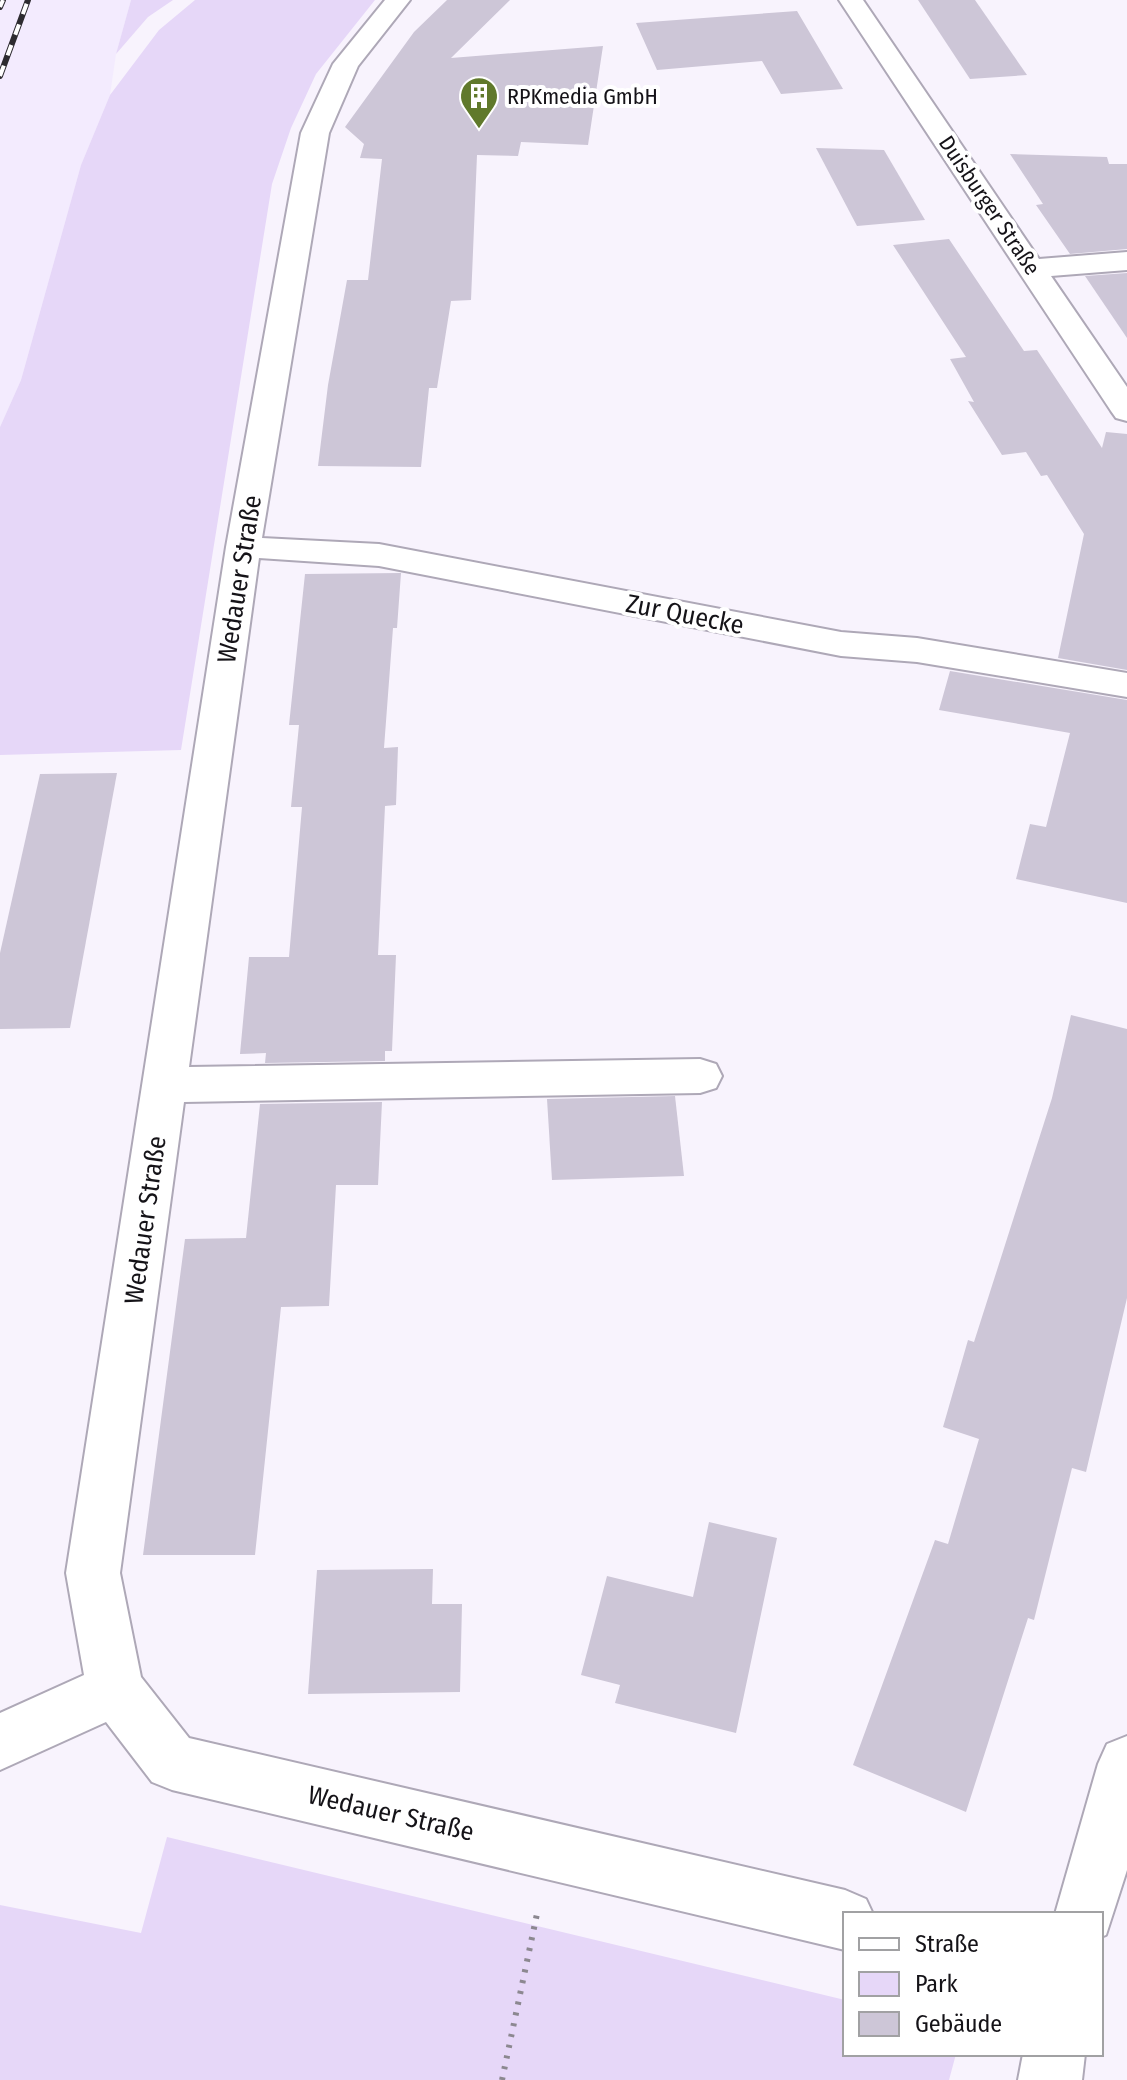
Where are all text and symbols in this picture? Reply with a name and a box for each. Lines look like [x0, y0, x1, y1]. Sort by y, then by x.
building icon: RPKmedia GmbH [458, 75, 500, 130]
place label: RPKmedia GmbH [507, 83, 658, 110]
street label: Duisburger Straße [933, 131, 1046, 280]
street label: Wedauer Straße [211, 493, 268, 665]
street label: Zur Quecke [623, 588, 746, 641]
street label: Wedauer Straße [118, 1134, 173, 1306]
street label: Wedauer Straße [305, 1779, 477, 1848]
legend [843, 1912, 1103, 2056]
text: Straße [915, 1930, 979, 1958]
text: Park [915, 1970, 958, 1998]
text: Gebäude [915, 2010, 1002, 2038]

